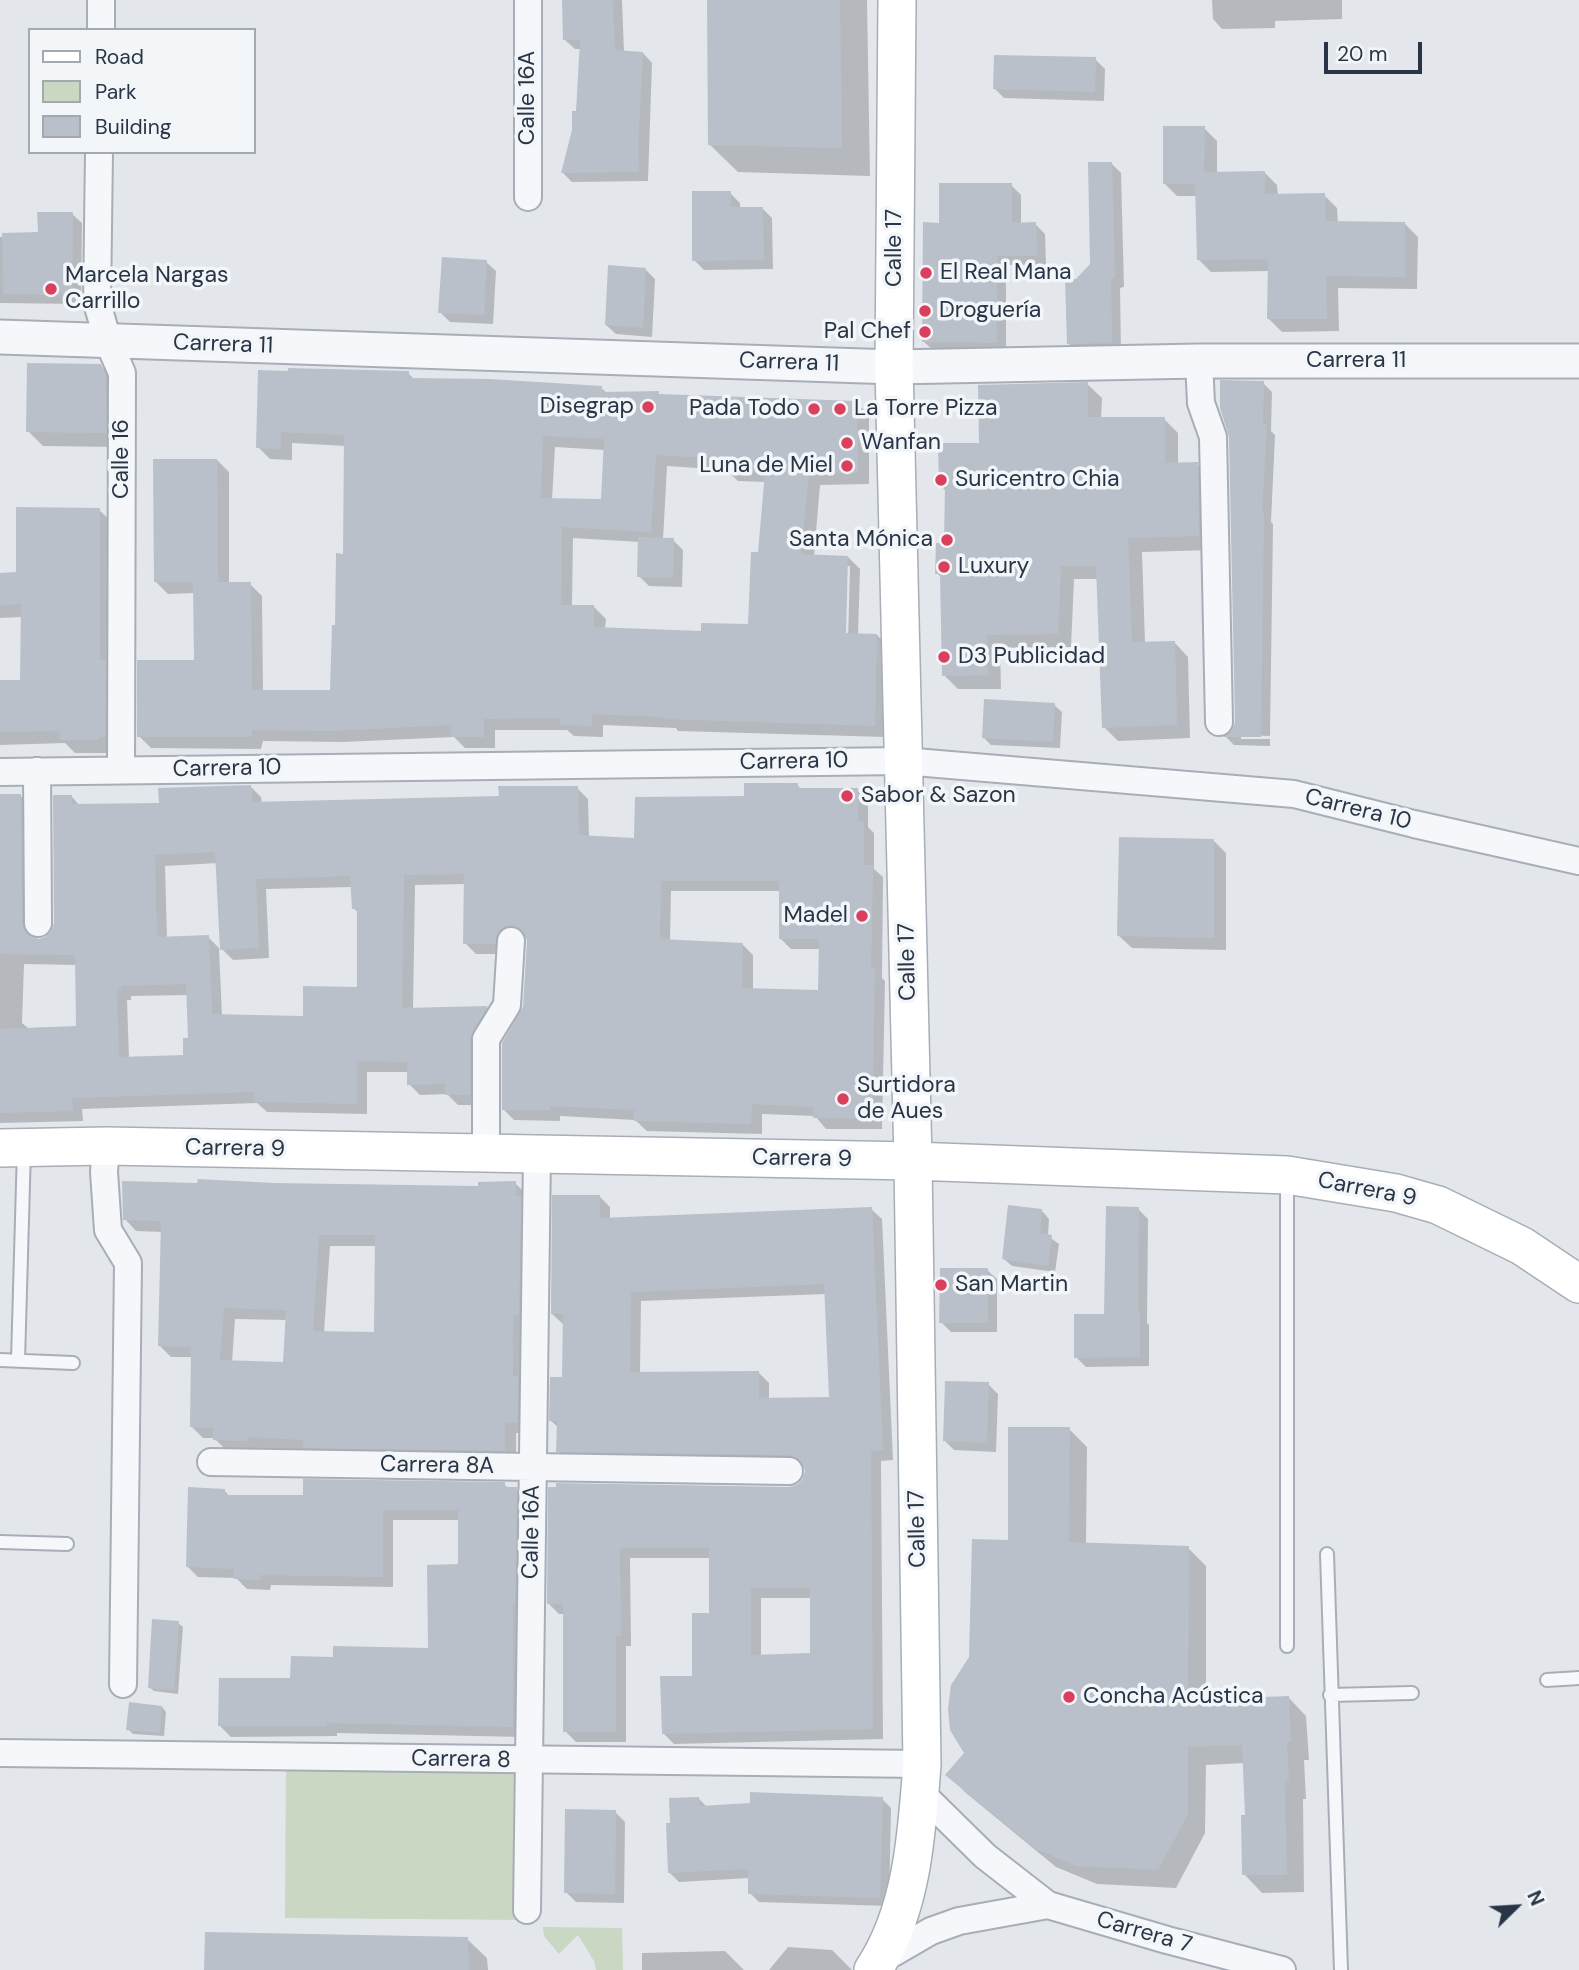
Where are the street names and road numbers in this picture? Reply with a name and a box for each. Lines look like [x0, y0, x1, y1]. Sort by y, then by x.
street label: Calle 16A [514, 51, 542, 145]
street label: Calle 17 [881, 209, 909, 287]
street label: Carrera 11 [172, 329, 274, 361]
street label: Carrera 11 [738, 347, 840, 379]
street label: Carrera 11 [1306, 347, 1406, 375]
street label: Calle 16 [108, 419, 136, 499]
street label: Carrera 10 [739, 747, 849, 777]
street label: Carrera 10 [172, 754, 282, 784]
street label: Carrera 10 [1302, 783, 1414, 837]
street label: Calle 17 [894, 923, 922, 1001]
street label: Carrera 9 [185, 1134, 285, 1164]
street label: Carrera 9 [752, 1144, 852, 1174]
street label: Carrera 9 [1315, 1167, 1419, 1213]
street label: Carrera 8A [380, 1451, 494, 1481]
street label: Calle 16A [517, 1485, 547, 1579]
street label: Calle 17 [904, 1490, 932, 1568]
street label: Carrera 8 [411, 1745, 511, 1775]
street label: Carrera 7 [1093, 1906, 1195, 1960]

